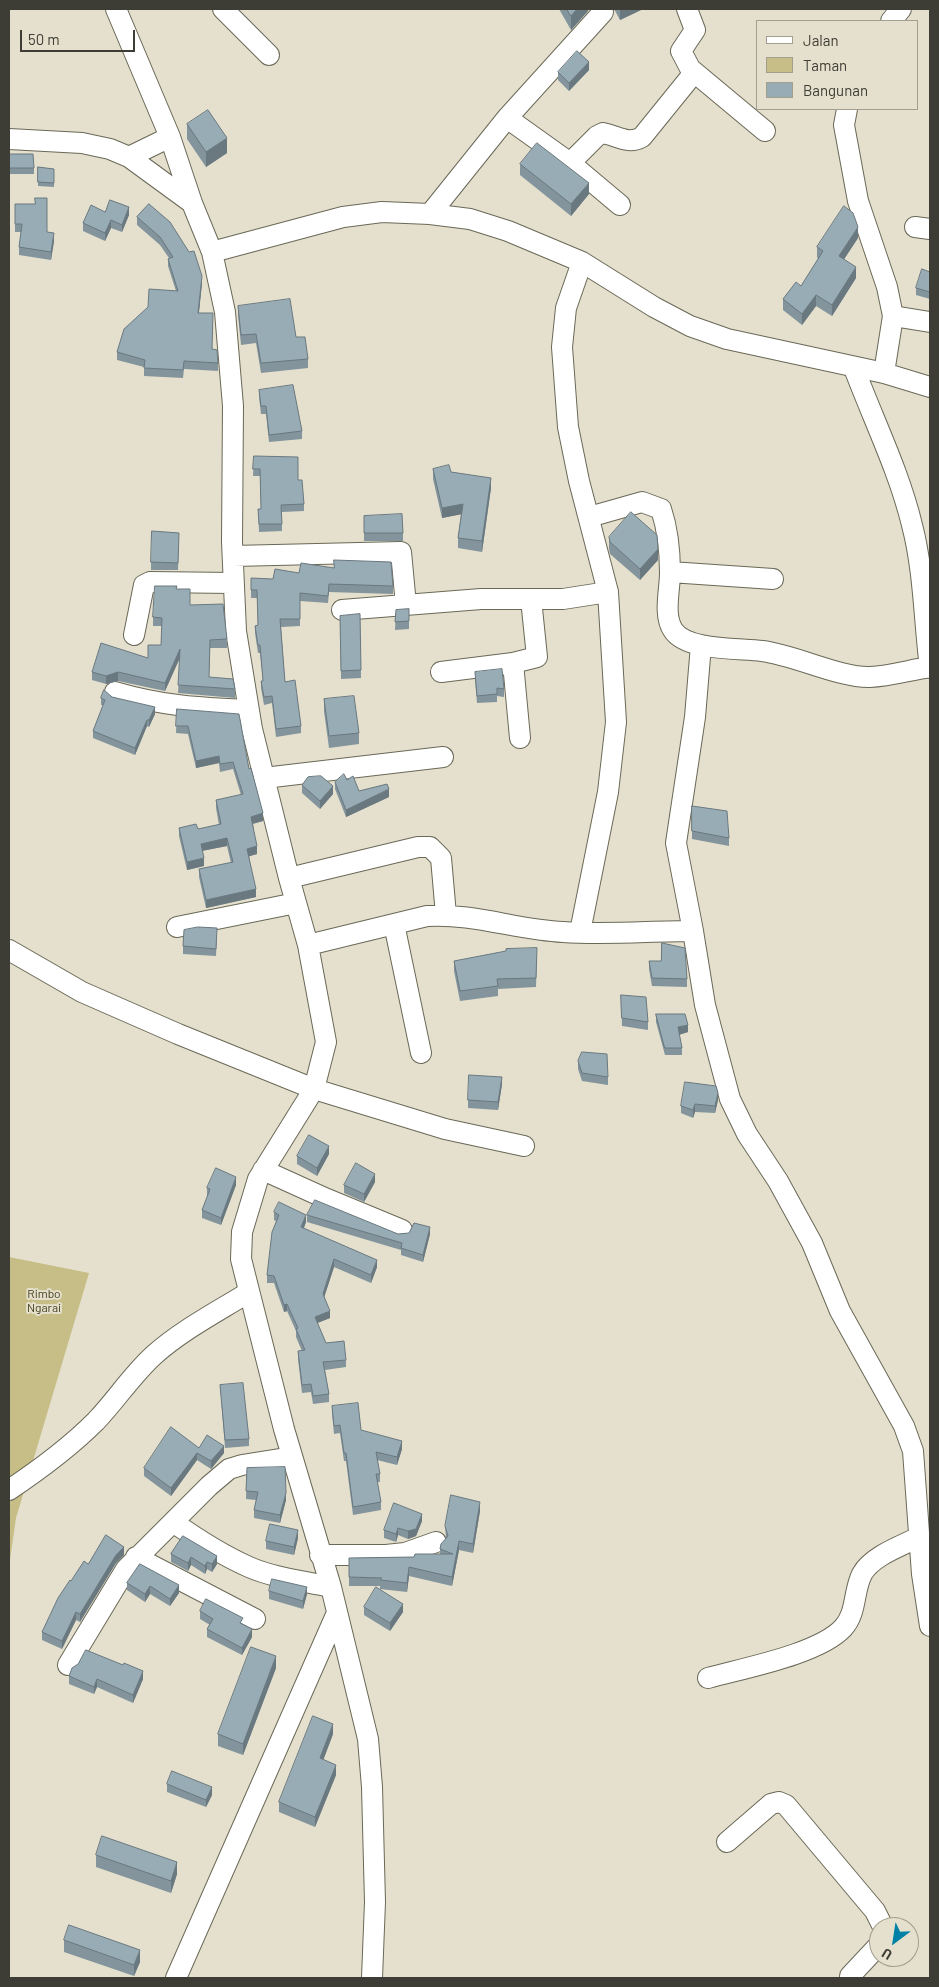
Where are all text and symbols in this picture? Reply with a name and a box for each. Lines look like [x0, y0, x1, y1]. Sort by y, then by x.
scale bar [22, 20, 138, 52]
legend [756, 20, 919, 110]
text: 50 m [28, 30, 60, 48]
text: Jalan [803, 31, 839, 49]
text: Taman [803, 56, 847, 74]
text: Bangunan [803, 81, 868, 99]
park label: Rimbo Ngarai [27, 1287, 61, 1315]
north arrow [869, 1917, 919, 1967]
text: U [878, 1945, 895, 1964]

